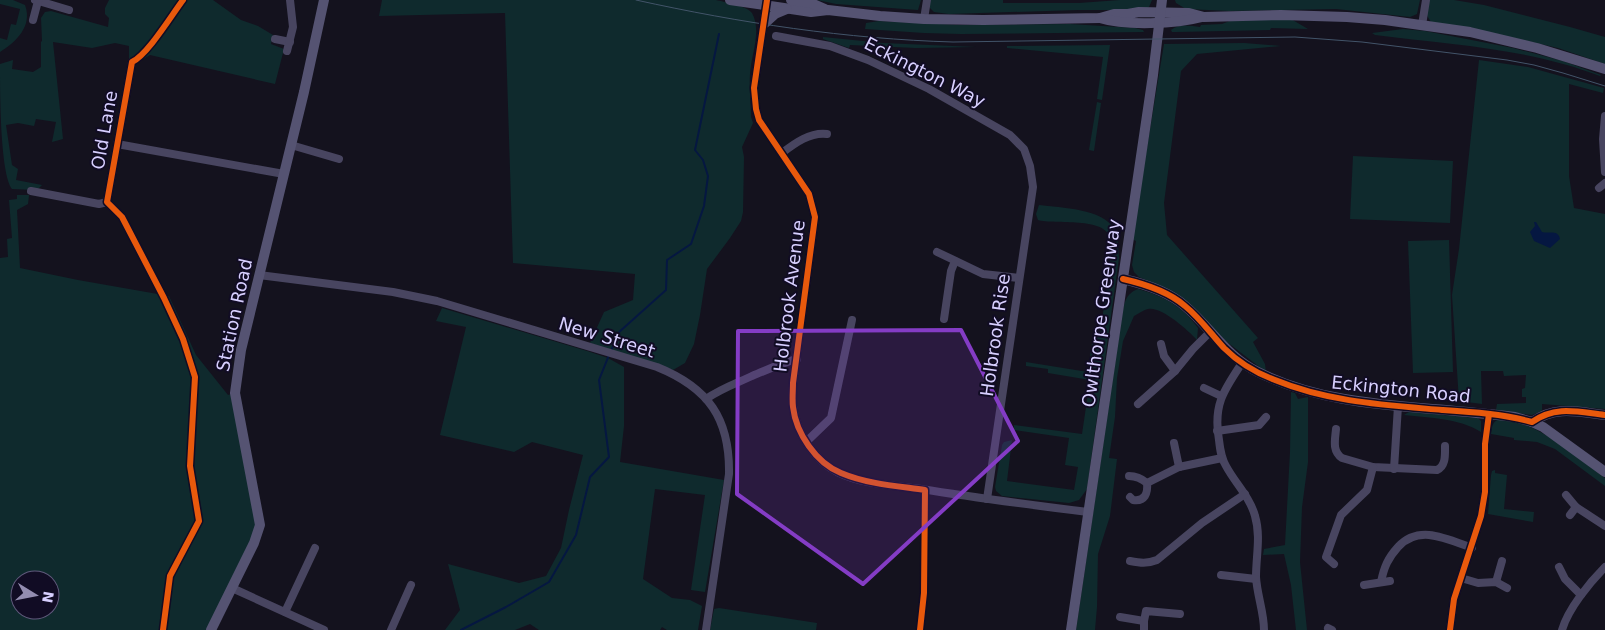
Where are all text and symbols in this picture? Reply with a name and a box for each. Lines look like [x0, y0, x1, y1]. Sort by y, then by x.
street label: Eckington Way [861, 32, 989, 112]
street label: Old Lane [87, 89, 121, 171]
street label: Owlthorpe Greenway [1077, 217, 1125, 408]
street label: Holbrook Avenue [769, 219, 809, 373]
street label: Station Road [212, 257, 256, 373]
street label: Holbrook Rise [976, 272, 1014, 398]
street label: New Street [556, 312, 658, 362]
street label: Eckington Road [1330, 371, 1472, 407]
north arrow [10, 570, 60, 620]
text: N [39, 590, 57, 604]

